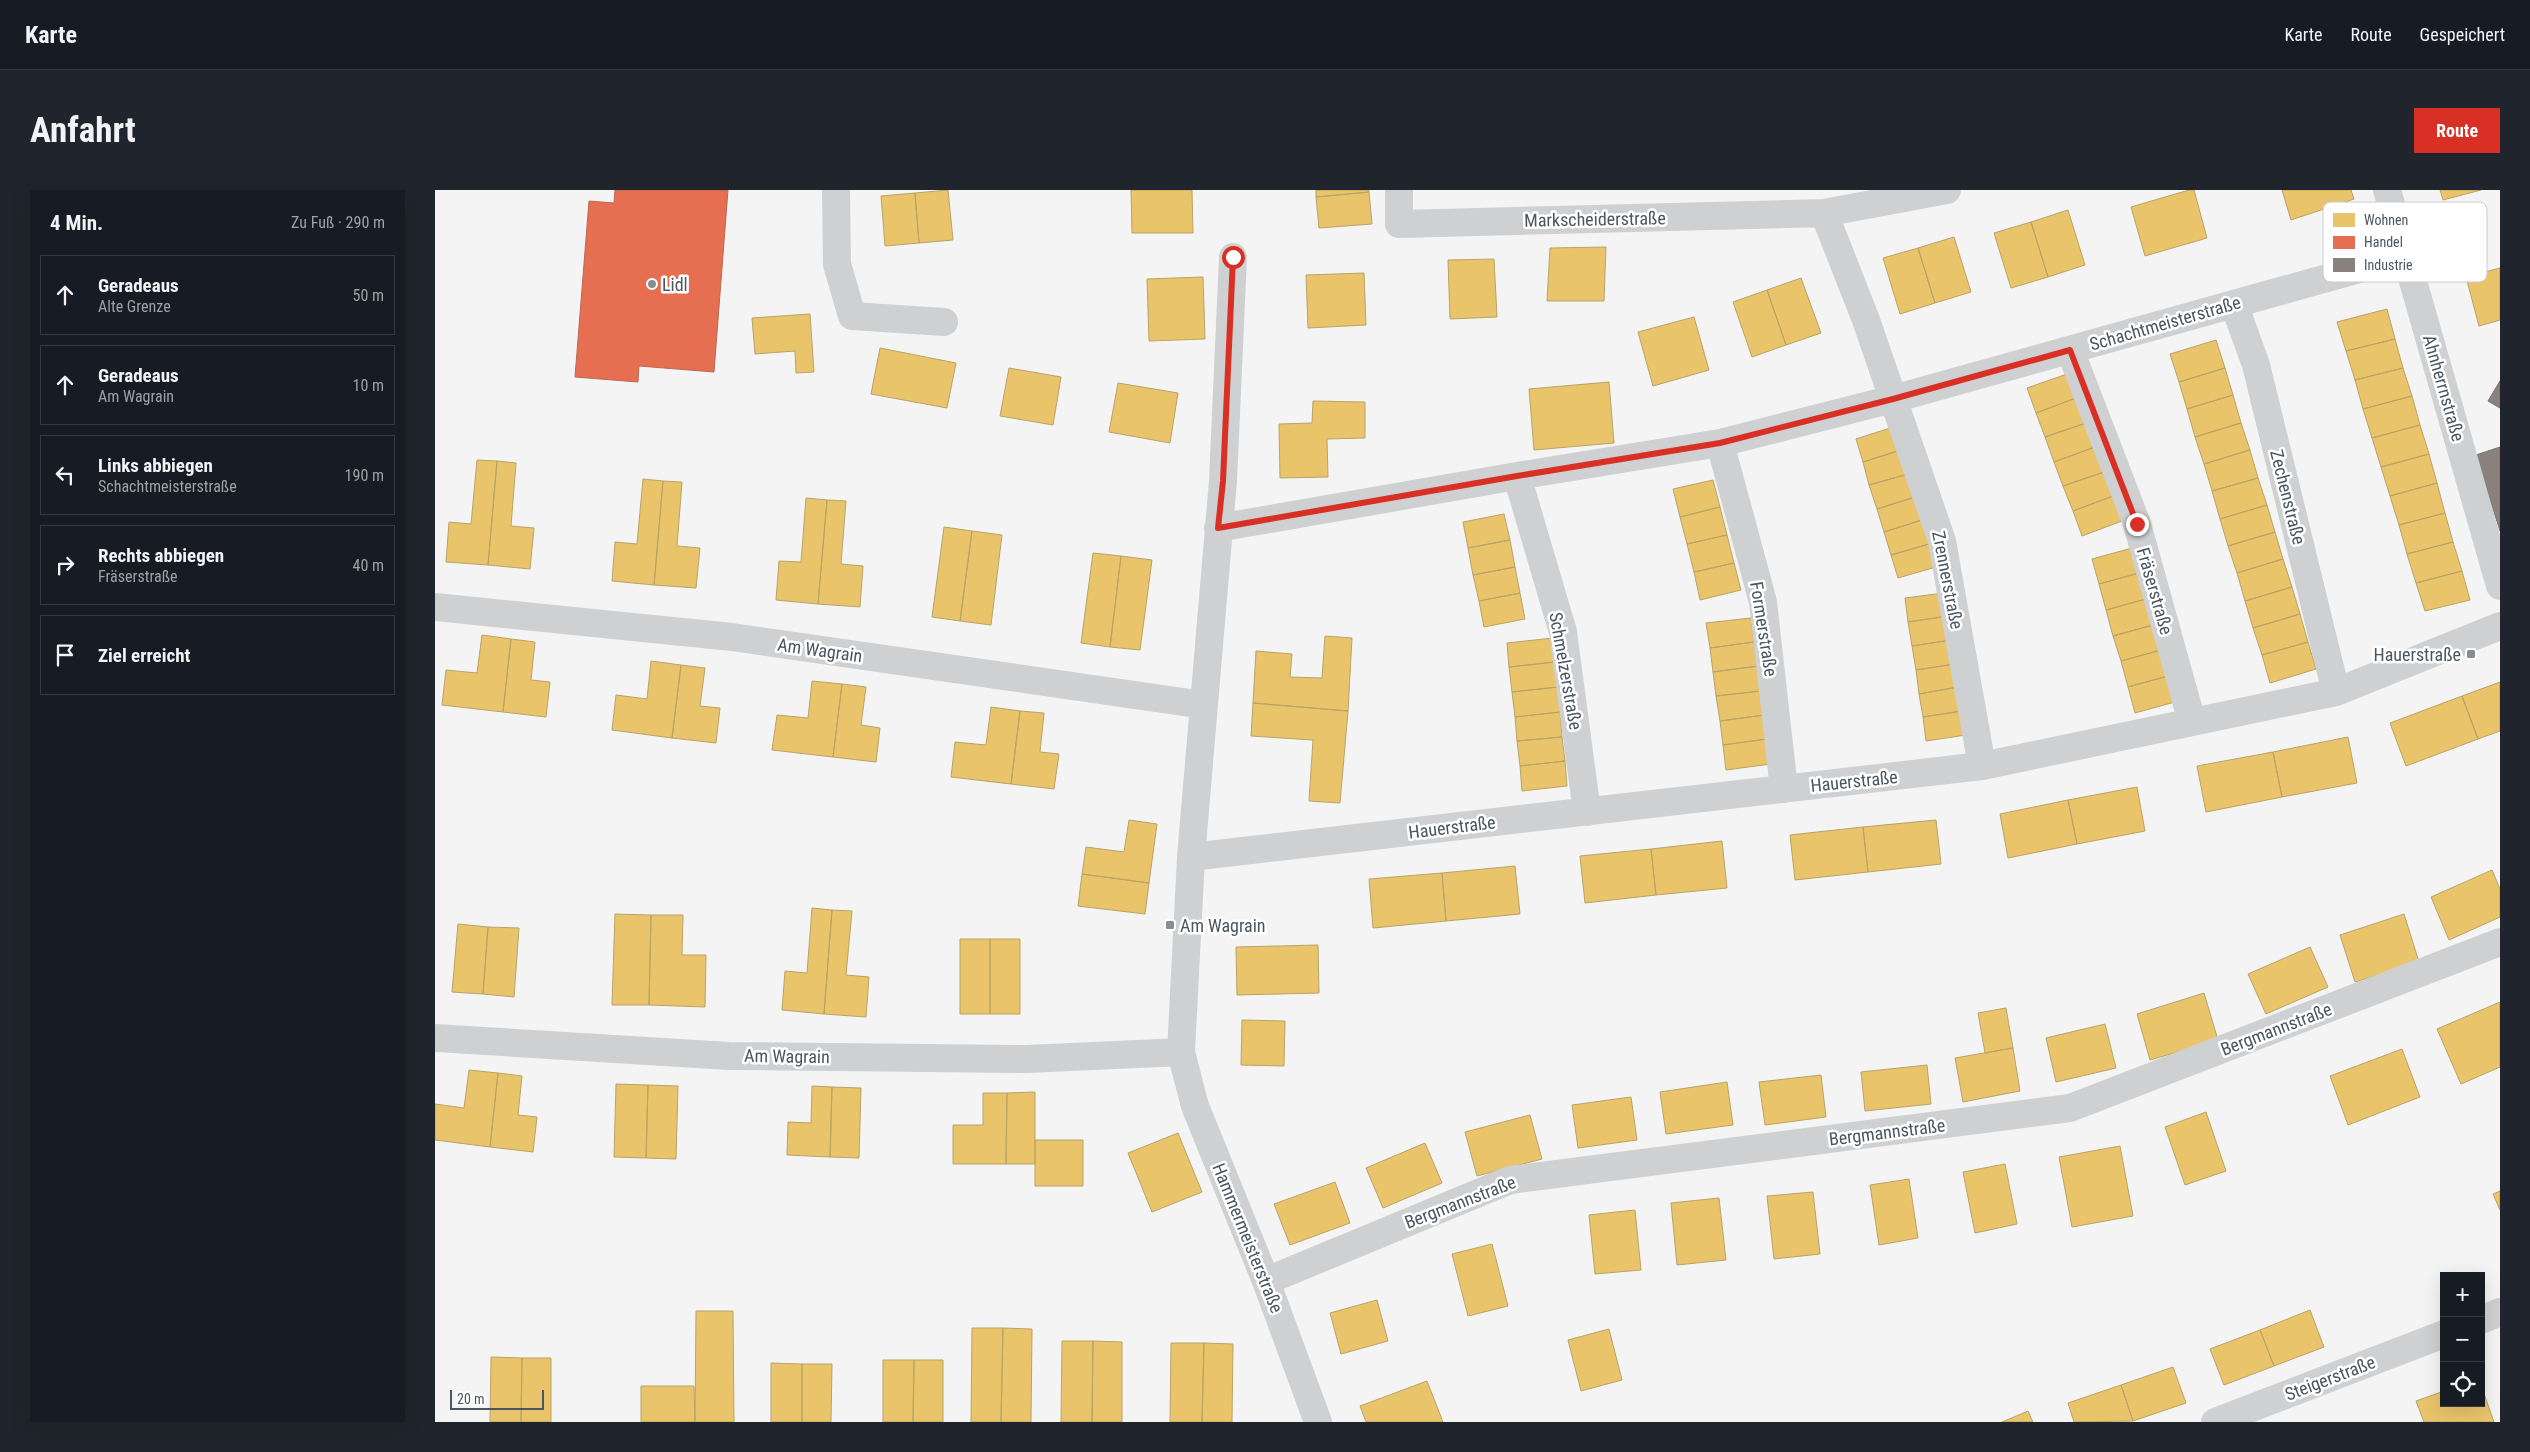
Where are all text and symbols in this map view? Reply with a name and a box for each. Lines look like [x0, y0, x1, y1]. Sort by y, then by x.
text: Karte [25, 21, 77, 49]
text: Karte [2284, 24, 2323, 45]
text: Route [2351, 24, 2392, 45]
text: Gespeichert [2420, 24, 2505, 45]
button: Route [2414, 108, 2500, 153]
text: Anfahrt [30, 110, 136, 151]
legend [2323, 202, 2487, 282]
street label: Markscheiderstraße [1524, 207, 1666, 231]
text: 4 Min. [50, 211, 103, 235]
text: Wohnen [2364, 212, 2408, 228]
text: Zu Fuß · 290 m [291, 213, 385, 232]
text: Handel [2364, 234, 2403, 250]
route start [1222, 246, 1245, 269]
text: Industrie [2364, 257, 2413, 273]
text: Geradeaus [98, 274, 179, 297]
place label: Lidl [662, 274, 688, 295]
marker: Lidl [646, 278, 658, 290]
icon: ahead [51, 281, 79, 309]
text: 50 m [352, 286, 384, 305]
street label: Schachtmeisterstraße [2087, 291, 2243, 355]
text: Alte Grenze [98, 297, 171, 316]
street label: Ahnherrnstraße [2419, 332, 2469, 444]
text: Geradeaus [98, 364, 179, 387]
icon: ahead [51, 371, 79, 399]
text: 10 m [352, 376, 384, 395]
text: Am Wagrain [98, 387, 174, 406]
street label: Zechenstraße [2266, 447, 2310, 547]
text: Links abbiegen [98, 454, 213, 477]
icon: left [51, 461, 79, 489]
text: 190 m [345, 466, 384, 485]
text: Schachtmeisterstraße [98, 477, 237, 496]
route end [2126, 513, 2149, 536]
street label: Zrennerstraße [1928, 529, 1968, 631]
text: Rechts abbiegen [98, 544, 224, 567]
street label: Fräserstraße [2133, 545, 2177, 637]
icon: right [51, 551, 79, 579]
text: 40 m [352, 556, 384, 575]
text: Fräserstraße [98, 567, 178, 586]
street label: Formerstraße [1746, 580, 1782, 678]
street label: Schmelzerstraße [1545, 610, 1587, 732]
street label: Am Wagrain [776, 634, 864, 666]
icon: arrive [51, 641, 79, 669]
text: Ziel erreicht [98, 644, 190, 667]
place label: Hauerstraße [2373, 644, 2461, 665]
marker: Hauerstraße [2465, 648, 2477, 660]
street label: Hauerstraße [1809, 766, 1899, 796]
street label: Hauerstraße [1407, 811, 1497, 843]
place label: Am Wagrain [1180, 915, 1266, 936]
marker: Am Wagrain [1164, 919, 1176, 931]
street label: Bergmannstraße [2218, 998, 2334, 1060]
street label: Am Wagrain [744, 1045, 830, 1067]
street label: Bergmannstraße [1828, 1114, 1946, 1150]
street label: Hammermeisterstraße [1208, 1160, 1288, 1316]
street label: Bergmannstraße [1402, 1171, 1518, 1233]
map controls [2440, 1272, 2485, 1407]
button: + [2440, 1272, 2485, 1317]
button: − [2440, 1317, 2485, 1362]
street label: Steigerstraße [2282, 1351, 2378, 1405]
button: locate [2440, 1362, 2485, 1407]
scale bar [450, 1387, 544, 1410]
text: 20 m [457, 1391, 485, 1407]

